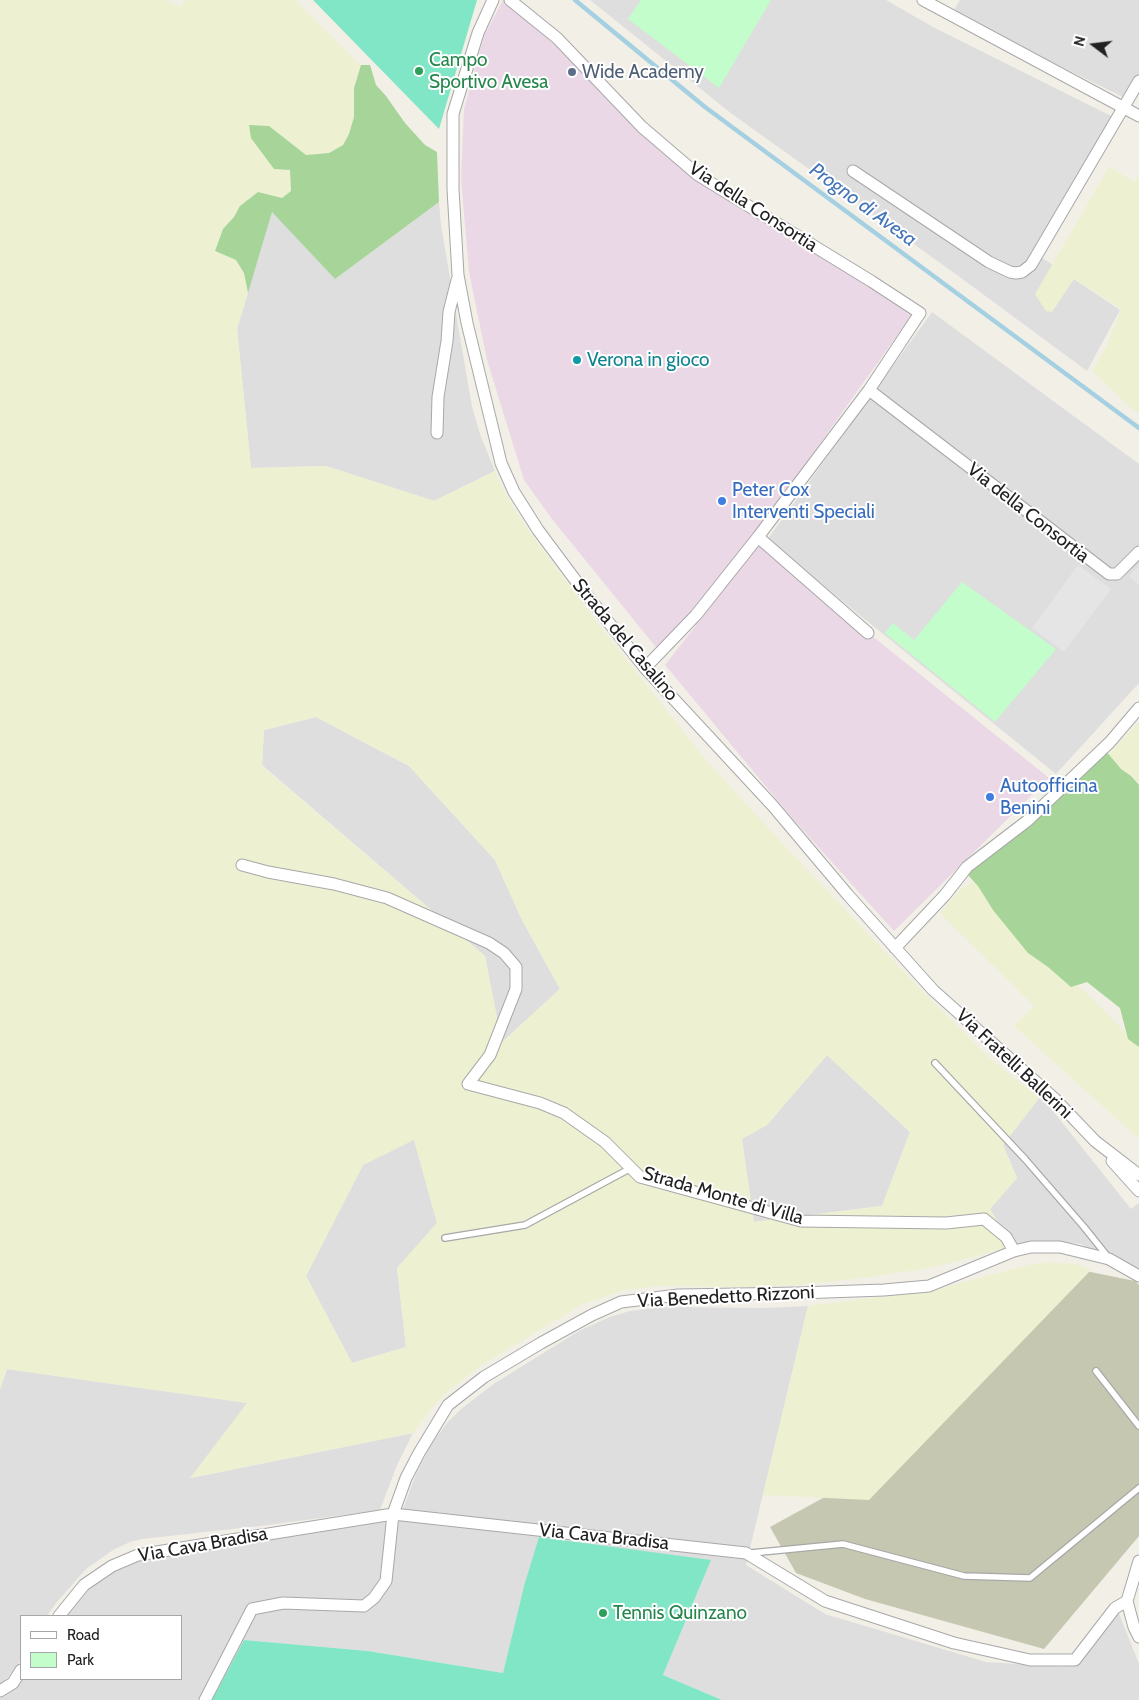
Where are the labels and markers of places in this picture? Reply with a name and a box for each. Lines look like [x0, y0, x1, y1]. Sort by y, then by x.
place label: Campo Sportivo Avesa [429, 49, 548, 93]
place label: Wide Academy [582, 61, 704, 83]
marker: Campo Sportivo Avesa [413, 65, 425, 77]
marker: Wide Academy [566, 66, 578, 78]
place label: Verona in gioco [587, 349, 710, 371]
marker: Verona in gioco [571, 354, 583, 366]
place label: Peter Cox Interventi Speciali [732, 479, 875, 523]
marker: Peter Cox Interventi Speciali [716, 495, 728, 507]
place label: Autoofficina Benini [1000, 775, 1098, 819]
marker: Autoofficina Benini [984, 791, 996, 803]
place label: Tennis Quinzano [613, 1602, 747, 1624]
marker: Tennis Quinzano [597, 1607, 609, 1619]

